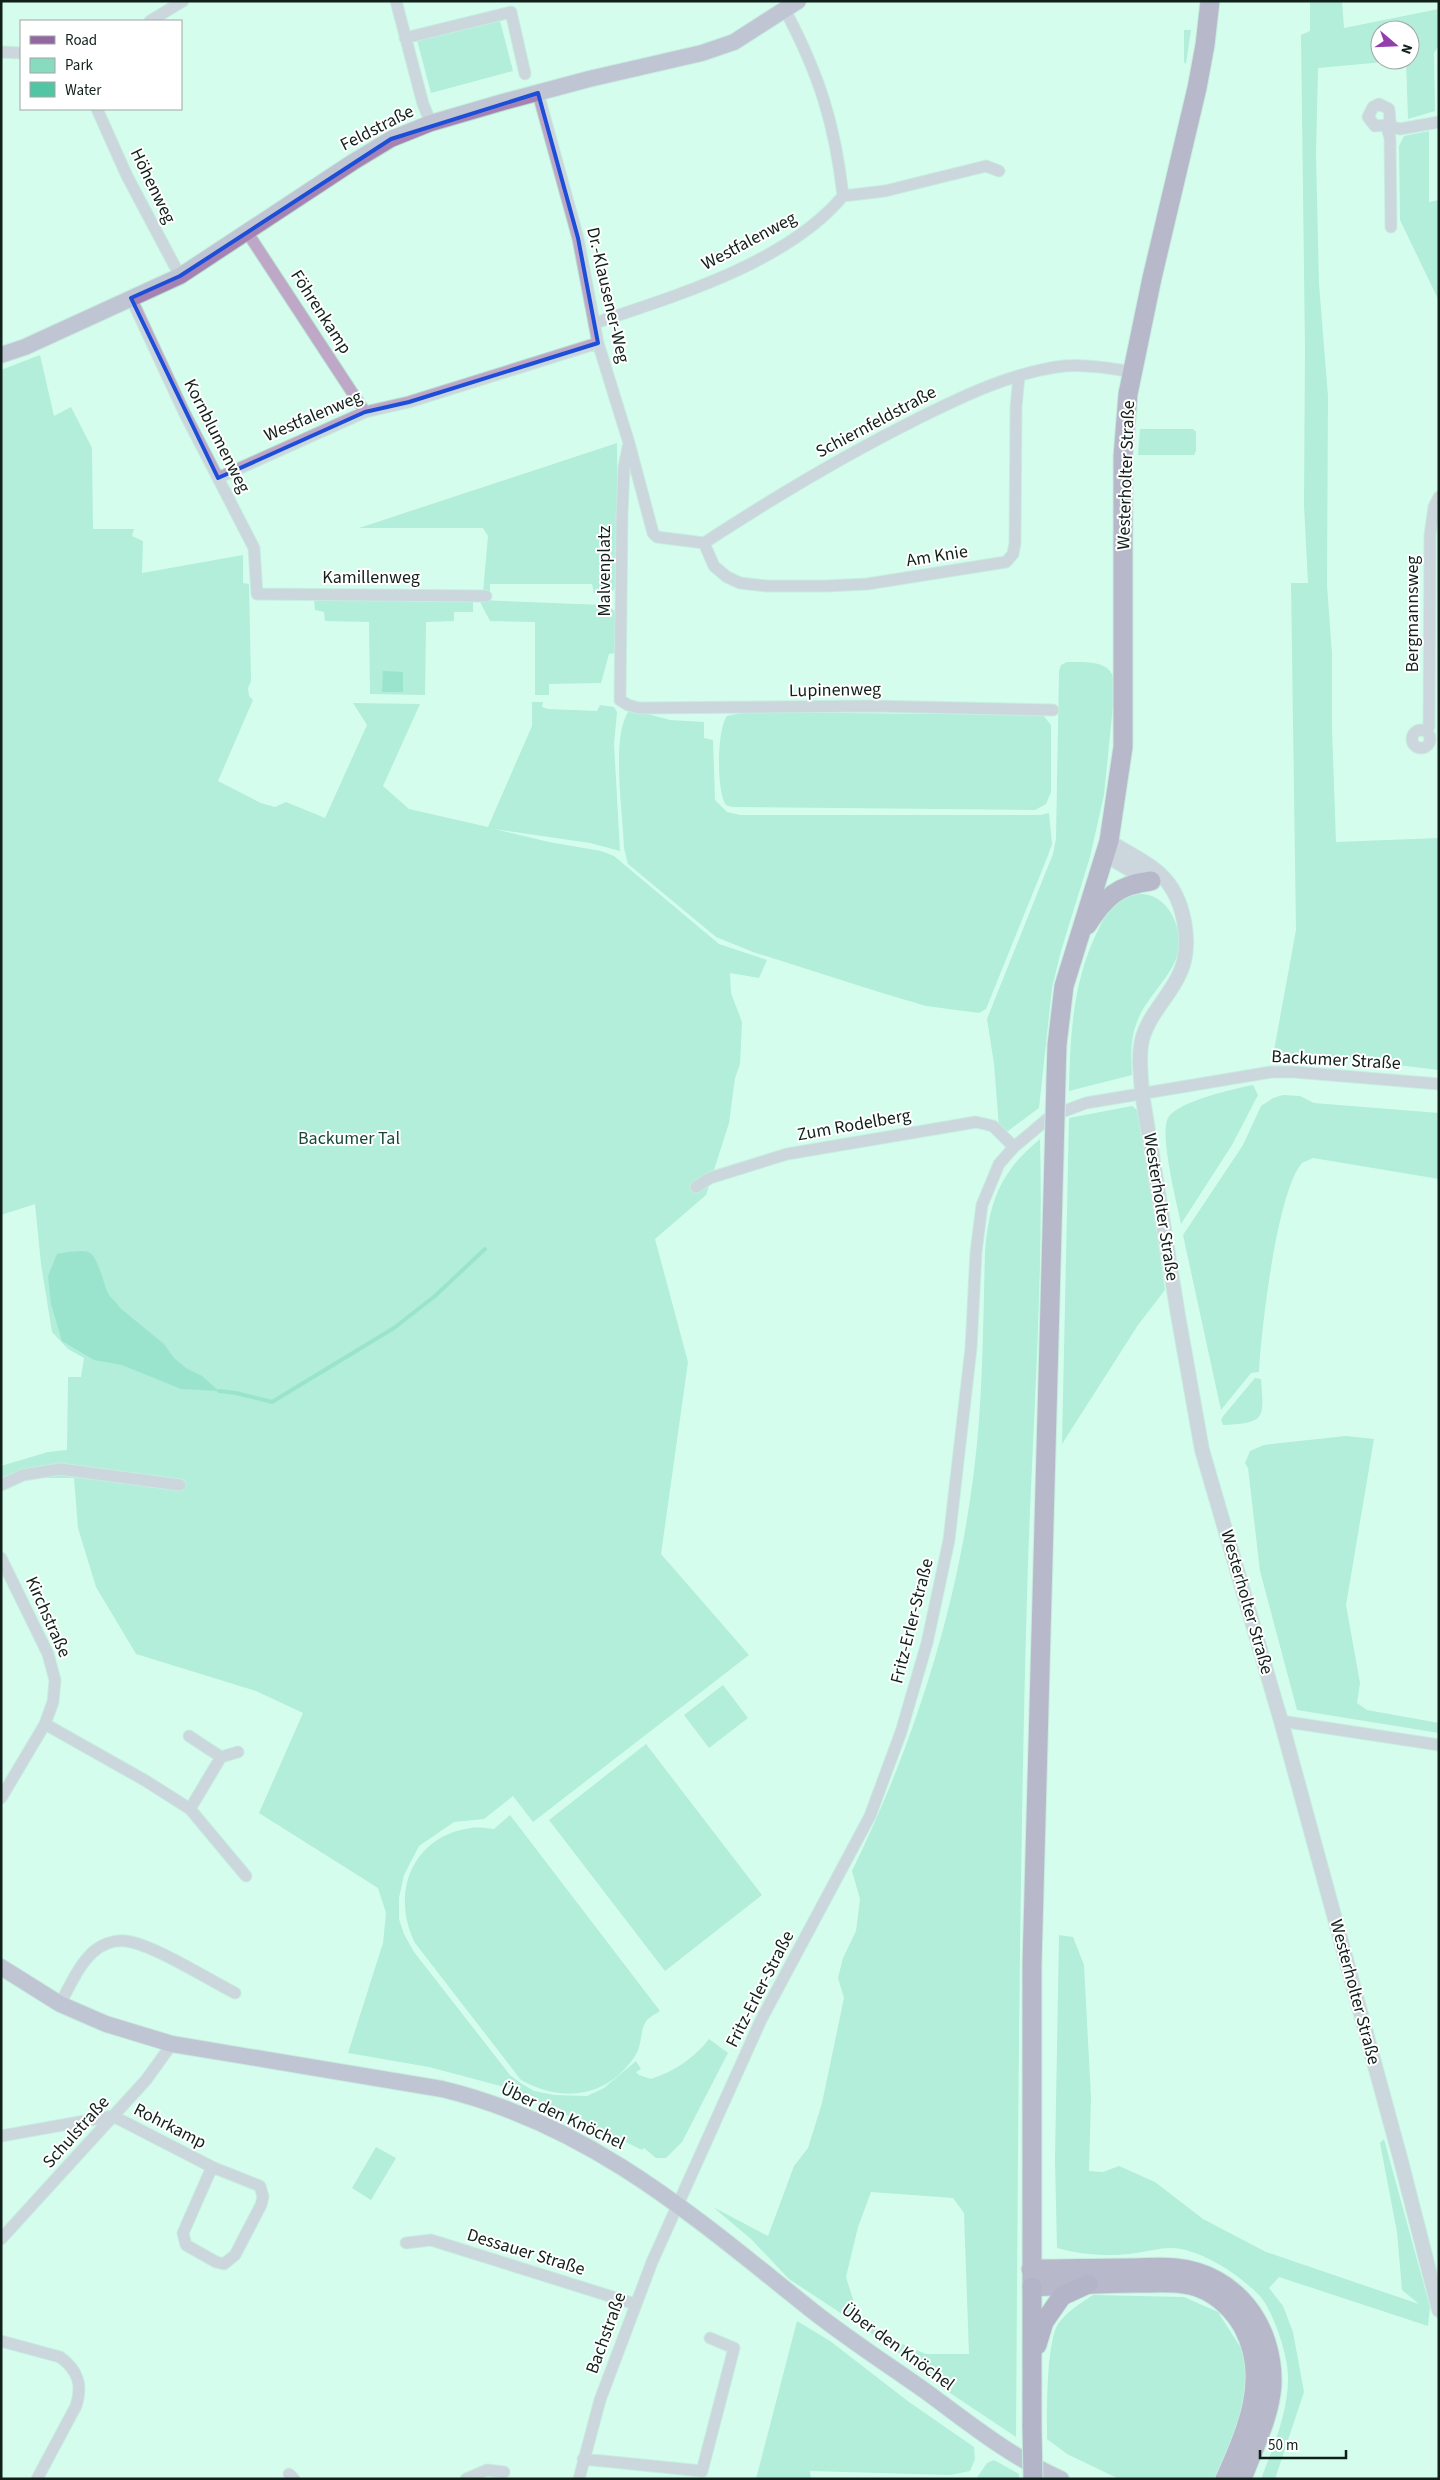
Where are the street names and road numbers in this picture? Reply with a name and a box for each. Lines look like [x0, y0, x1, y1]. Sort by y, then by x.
street label: Feldstraße [336, 99, 418, 157]
street label: Höhenweg [124, 144, 182, 228]
street label: Westfalenweg [697, 205, 801, 277]
street label: Dr.-Klausener-Weg [580, 225, 636, 365]
street label: Föhrenkamp [284, 265, 358, 359]
street label: Kornblumenweg [178, 375, 256, 497]
street label: Schiernfeldstraße [811, 380, 941, 464]
street label: Westfalenweg [260, 384, 366, 448]
street label: Westerholter Straße [1111, 400, 1141, 550]
street label: Malvenplatz [592, 525, 617, 617]
street label: Am Knie [904, 539, 970, 573]
street label: Bergmannsweg [1400, 556, 1425, 672]
street label: Kamillenweg [322, 565, 420, 590]
street label: Lupinenweg [789, 677, 881, 703]
street label: Backumer Straße [1271, 1044, 1401, 1076]
street label: Zum Rodelberg [795, 1103, 913, 1147]
street label: Westerholter Straße [1137, 1131, 1185, 1283]
street label: Westerholter Straße [1214, 1527, 1280, 1677]
street label: Fritz-Erler-Straße [884, 1556, 940, 1686]
street label: Kirchstraße [19, 1572, 77, 1662]
street label: Westerholter Straße [1324, 1917, 1386, 2067]
street label: Fritz-Erler-Straße [720, 1926, 800, 2052]
street label: Über den Knöchel [497, 2076, 629, 2156]
street label: Schulstraße [37, 2090, 115, 2174]
street label: Rohrkamp [129, 2097, 211, 2155]
street label: Dessauer Straße [464, 2222, 588, 2282]
street label: Bachstraße [580, 2289, 632, 2377]
street label: Über den Knöchel [836, 2297, 960, 2397]

